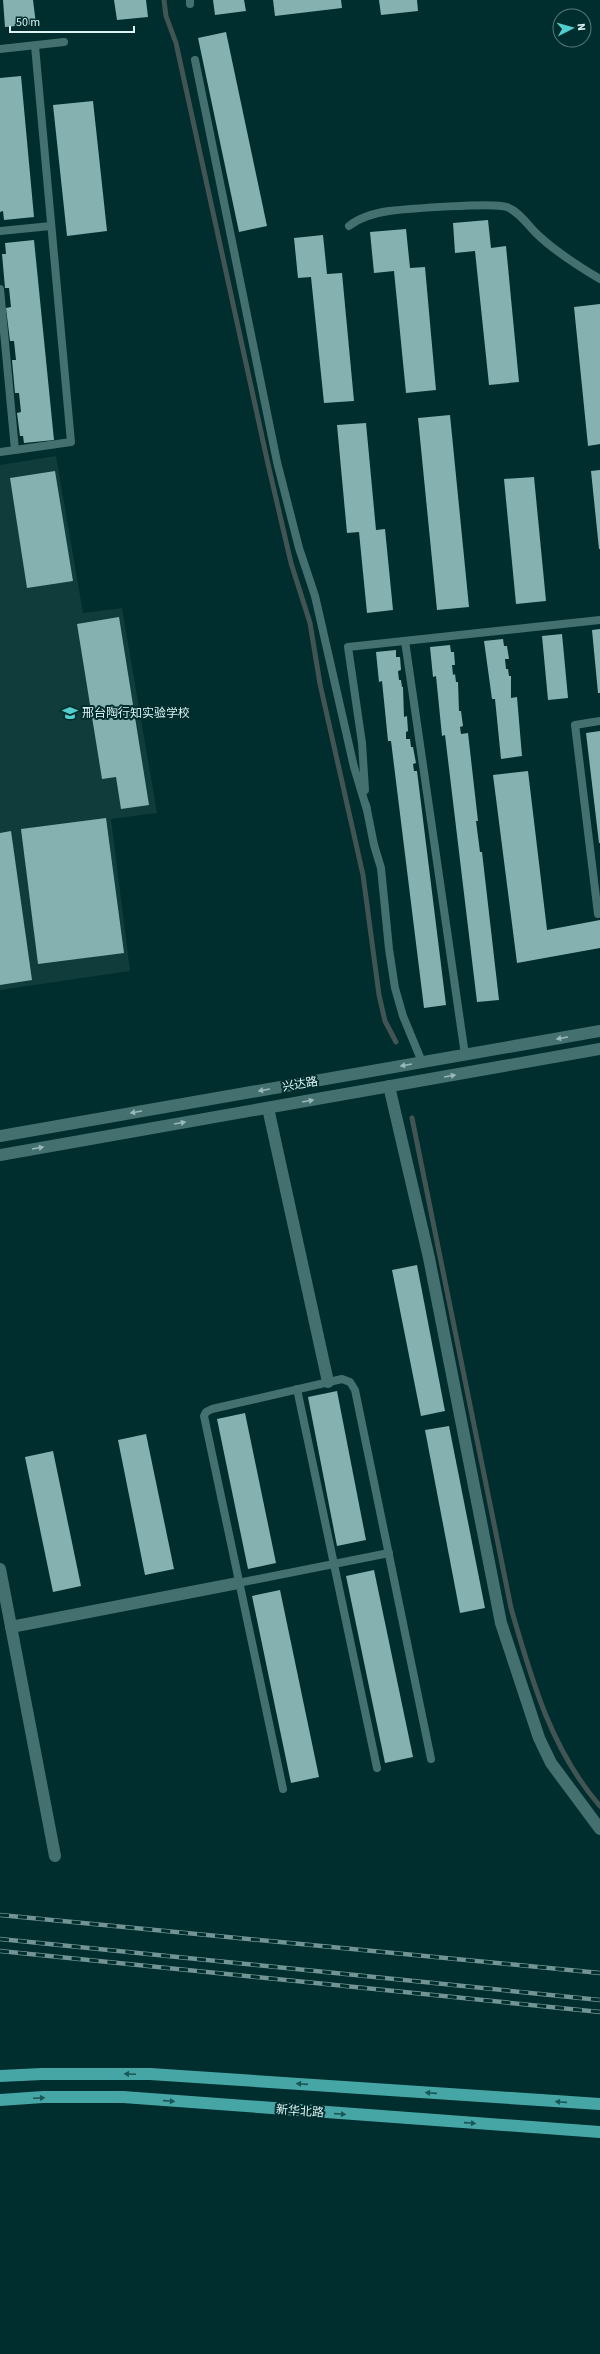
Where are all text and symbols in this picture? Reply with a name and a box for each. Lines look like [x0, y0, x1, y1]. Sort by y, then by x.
scale bar [10, 8, 134, 34]
north arrow [552, 8, 592, 48]
text: 50 m [16, 14, 40, 31]
text: N [574, 23, 589, 31]
school or university icon: 邢台陶行知实验学校 [61, 704, 79, 722]
place label: 邢台陶行知实验学校 [82, 705, 190, 722]
one-way arrow [555, 1035, 568, 1041]
one-way arrow [400, 1062, 412, 1068]
street label: 兴达路 [281, 1073, 319, 1096]
one-way arrow [444, 1073, 456, 1079]
one-way arrow [258, 1087, 270, 1093]
one-way arrow [302, 1098, 314, 1104]
one-way arrow [130, 1110, 142, 1116]
one-way arrow [174, 1120, 186, 1126]
one-way arrow [32, 1145, 45, 1151]
one-way arrow [123, 2071, 136, 2077]
one-way arrow [296, 2081, 308, 2088]
one-way arrow [425, 2090, 437, 2097]
one-way arrow [33, 2094, 45, 2101]
one-way arrow [163, 2098, 175, 2104]
one-way arrow [555, 2098, 567, 2105]
street label: 新华北路 [275, 2101, 325, 2122]
one-way arrow [334, 2110, 346, 2117]
one-way arrow [464, 2119, 476, 2126]

